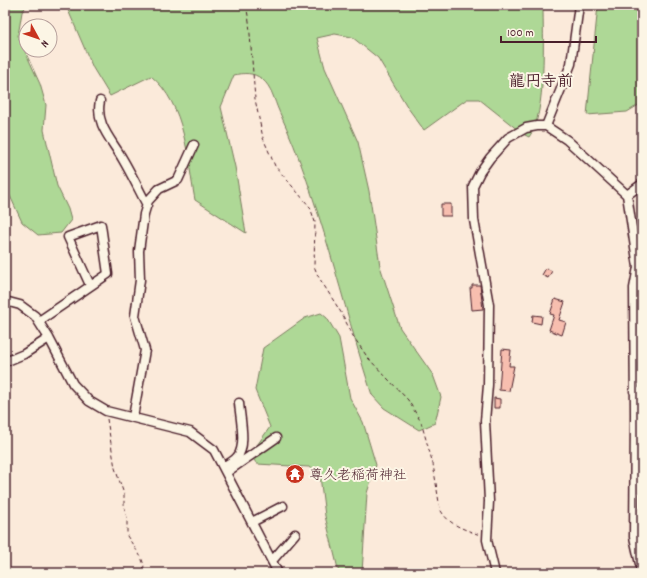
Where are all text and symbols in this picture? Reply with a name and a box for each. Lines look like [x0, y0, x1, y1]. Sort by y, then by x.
north arrow [18, 18, 58, 58]
scale bar [501, 18, 596, 44]
text: 100 m [507, 25, 534, 42]
text: N [36, 36, 52, 51]
district label: 龍円寺前 [509, 71, 573, 94]
temple icon: 尊久老稲荷神社 [284, 463, 306, 485]
place label: 尊久老稲荷神社 [309, 466, 407, 486]

